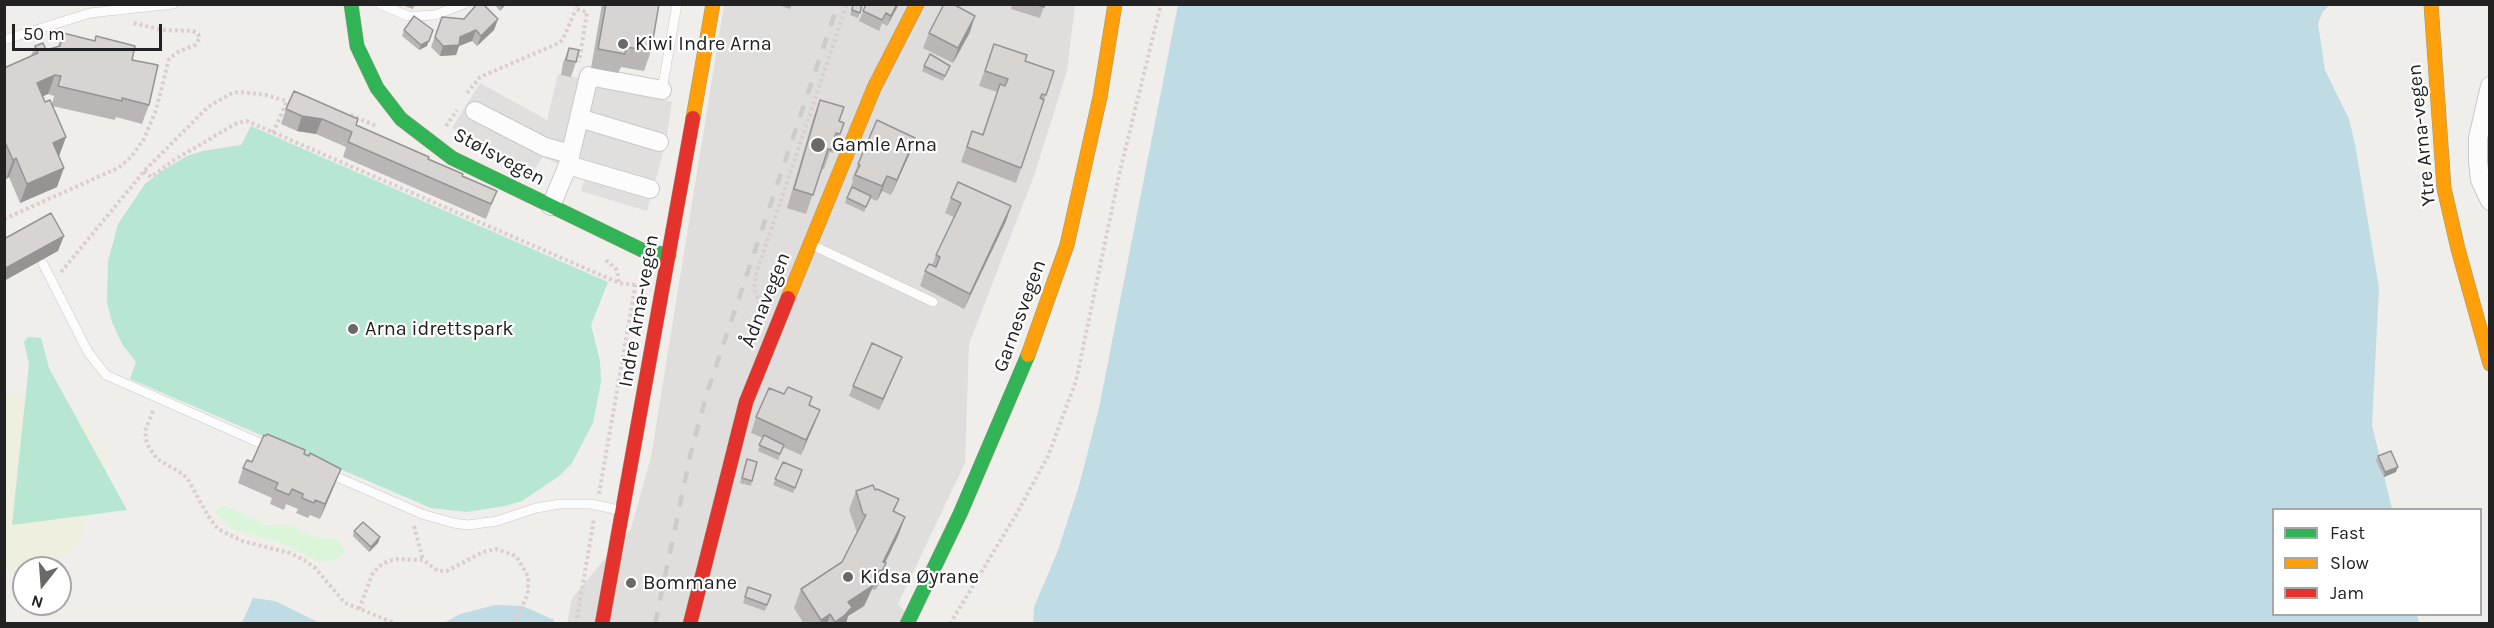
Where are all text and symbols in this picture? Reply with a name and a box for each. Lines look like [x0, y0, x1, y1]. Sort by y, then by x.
scale bar [15, 12, 165, 50]
text: 50 m [23, 23, 65, 45]
place label: Kiwi Indre Arna [635, 32, 772, 56]
marker: Kiwi Indre Arna [616, 37, 630, 51]
street label: Ytre Arna-vegen [2403, 63, 2441, 207]
street label: Stølsvegen [449, 123, 549, 191]
place label: Gamle Arna [832, 133, 937, 157]
marker: Gamle Arna [809, 136, 827, 154]
street label: Indre Arna-vegen [614, 233, 664, 389]
street label: Ådnavegen [736, 249, 796, 351]
street label: Garnesvegen [989, 256, 1051, 376]
place label: Arna idrettspark [365, 317, 514, 341]
marker: Arna idrettspark [346, 322, 360, 336]
legend [2272, 508, 2482, 616]
text: Fast [2330, 522, 2365, 544]
text: Slow [2330, 552, 2369, 574]
north arrow [12, 556, 72, 616]
place label: Kidsa Øyrane [860, 565, 979, 589]
marker: Kidsa Øyrane [841, 570, 855, 584]
place label: Bommane [643, 571, 737, 595]
marker: Bommane [624, 576, 638, 590]
text: Jam [2330, 582, 2364, 604]
text: N [29, 591, 45, 613]

